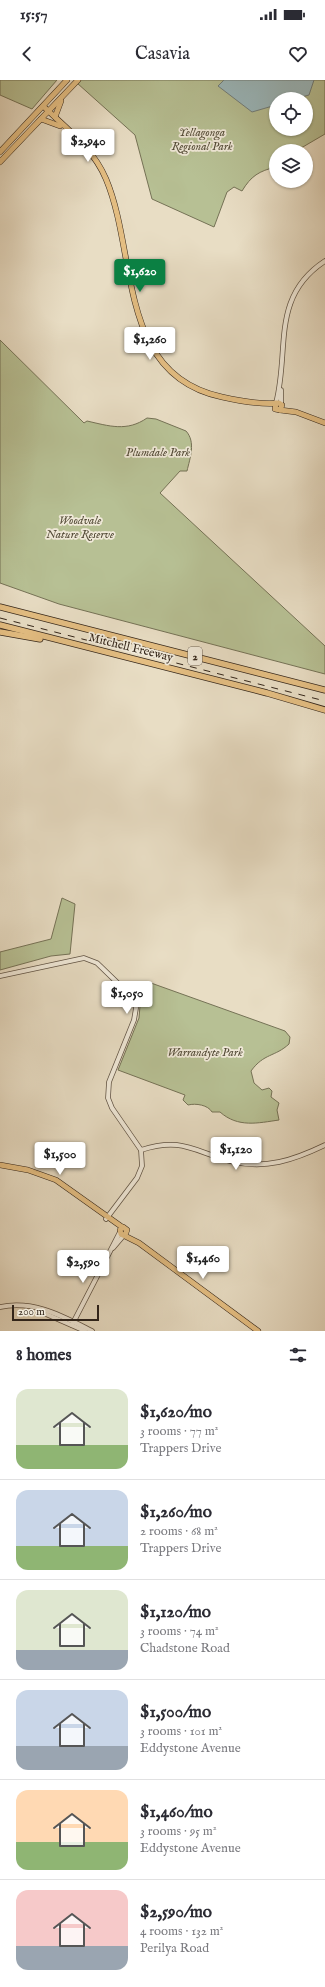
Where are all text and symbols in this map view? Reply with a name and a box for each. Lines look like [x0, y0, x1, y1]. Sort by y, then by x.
text: 15:57 [20, 5, 47, 24]
icon: back [16, 43, 38, 65]
text: Casavia [135, 43, 190, 66]
icon: heart [287, 43, 309, 65]
map controls [269, 92, 313, 188]
button: locate [269, 92, 313, 136]
park label: Yellagonga Regional Park [171, 125, 233, 155]
pin: $2,940 [55, 129, 121, 163]
text: $2,940 [70, 133, 106, 150]
button: layers [269, 144, 313, 188]
pin: $1,620 [107, 259, 173, 293]
text: $1,620 [123, 263, 157, 280]
pin: $1,260 [117, 327, 183, 361]
text: $1,260 [133, 331, 167, 348]
park label: Plumdale Park [126, 445, 190, 460]
park label: Woodvale Nature Reserve [46, 513, 114, 542]
street label: Mitchell Freeway [87, 630, 175, 665]
road number: 2 [188, 647, 202, 665]
pin: $1,050 [94, 981, 160, 1015]
text: $1,050 [111, 985, 143, 1002]
park label: Warrandyte Park [167, 1045, 243, 1060]
pin: $1,120 [203, 1137, 269, 1171]
text: $1,120 [220, 1141, 252, 1158]
pin: $1,500 [27, 1142, 93, 1176]
text: $1,500 [44, 1146, 76, 1163]
pin: $1,460 [170, 1246, 236, 1280]
pin: $2,590 [50, 1250, 116, 1284]
text: $1,460 [186, 1250, 220, 1267]
text: $2,590 [66, 1254, 100, 1271]
scale bar [12, 1303, 99, 1322]
text: 200 m [18, 1305, 45, 1319]
icon: filters [287, 1344, 309, 1366]
text: 8 homes [16, 1345, 71, 1366]
text: $1,620/mo [140, 1402, 212, 1423]
icon: home [48, 1405, 96, 1453]
text: 3 rooms · 77 m² [140, 1423, 218, 1440]
text: Trappers Drive [140, 1440, 221, 1457]
text: $1,260/mo [140, 1502, 212, 1523]
icon: home [48, 1506, 96, 1554]
text: 2 rooms · 68 m² [140, 1523, 218, 1540]
text: Trappers Drive [140, 1540, 221, 1557]
text: $1,120/mo [140, 1602, 211, 1623]
icon: home [48, 1606, 96, 1654]
text: 3 rooms · 74 m² [140, 1623, 219, 1640]
text: Chadstone Road [140, 1640, 230, 1657]
text: $1,500/mo [140, 1702, 211, 1723]
icon: home [48, 1706, 96, 1754]
text: 3 rooms · 101 m² [140, 1723, 222, 1740]
text: Eddystone Avenue [140, 1740, 241, 1757]
text: $1,460/mo [140, 1802, 213, 1823]
icon: home [48, 1806, 96, 1854]
text: 3 rooms · 95 m² [140, 1823, 217, 1840]
text: Eddystone Avenue [140, 1840, 241, 1857]
text: $2,590/mo [140, 1902, 212, 1923]
icon: home [48, 1906, 96, 1954]
text: 4 rooms · 132 m² [140, 1923, 223, 1940]
text: Perilya Road [140, 1940, 209, 1957]

